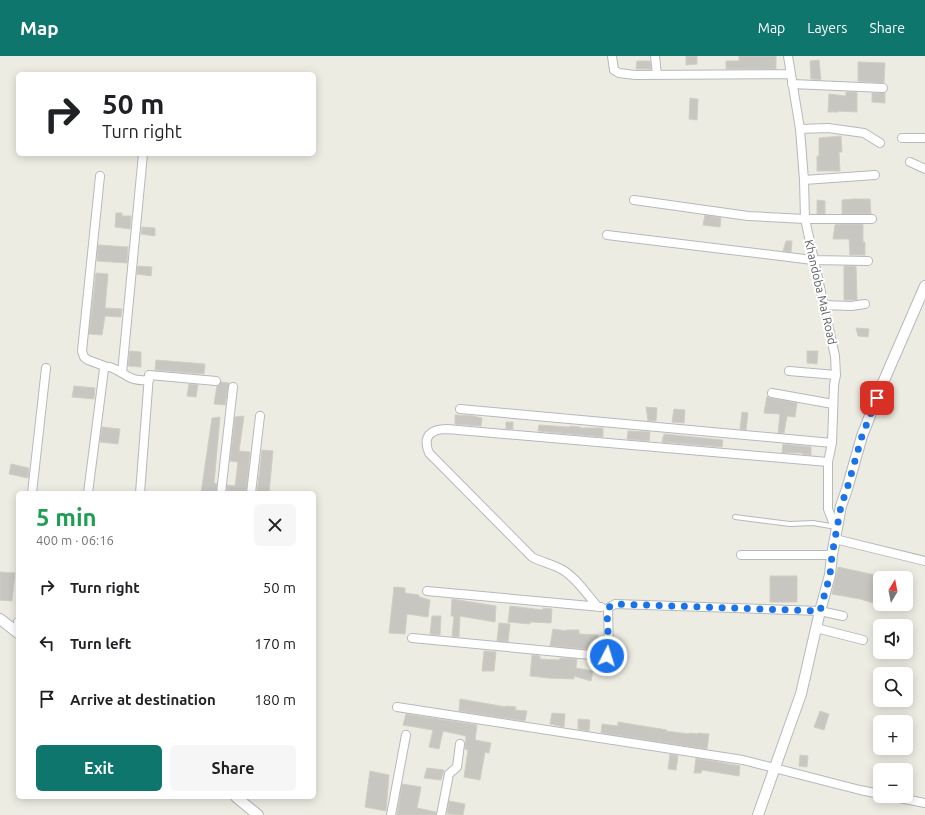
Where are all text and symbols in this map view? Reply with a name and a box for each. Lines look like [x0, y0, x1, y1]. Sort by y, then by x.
text: Map [20, 17, 59, 39]
text: Map [758, 20, 785, 36]
text: Layers [807, 20, 847, 36]
text: Share [869, 20, 905, 36]
icon: right [36, 88, 88, 140]
text: 50 m [102, 88, 164, 119]
text: Turn right [102, 121, 182, 141]
street label: Khandoba Mal Road [803, 238, 839, 346]
pin [860, 381, 894, 415]
icon: arrive [866, 387, 888, 409]
text: 5 min [36, 504, 97, 531]
button: close [254, 504, 296, 546]
text: 400 m · 06:16 [36, 533, 114, 547]
north arrow [873, 571, 913, 611]
map controls [873, 571, 913, 803]
icon: right [36, 576, 58, 598]
text: Turn right [70, 579, 140, 596]
text: 50 m [263, 579, 296, 596]
button: sound [873, 619, 913, 659]
icon: left [36, 632, 58, 654]
text: Turn left [70, 635, 131, 652]
text: 170 m [254, 635, 296, 652]
position arrow [586, 635, 628, 677]
button: search [873, 667, 913, 707]
icon: arrive [36, 688, 58, 710]
text: Arrive at destination [70, 691, 216, 708]
text: 180 m [254, 691, 296, 708]
button: + [873, 715, 913, 755]
button: Exit [36, 745, 162, 791]
button: Share [170, 745, 296, 791]
button: − [873, 763, 913, 803]

